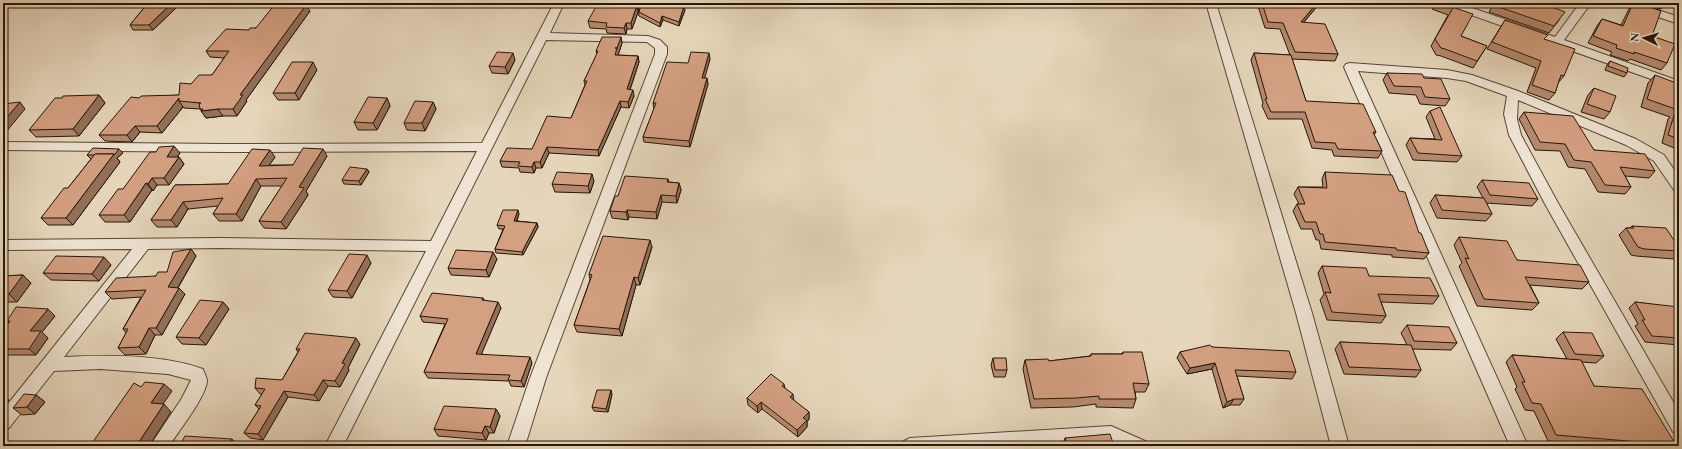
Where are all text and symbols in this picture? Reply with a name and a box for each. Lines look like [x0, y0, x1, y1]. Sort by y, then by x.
north arrow [1624, 18, 1664, 58]
text: N [1627, 32, 1641, 42]

